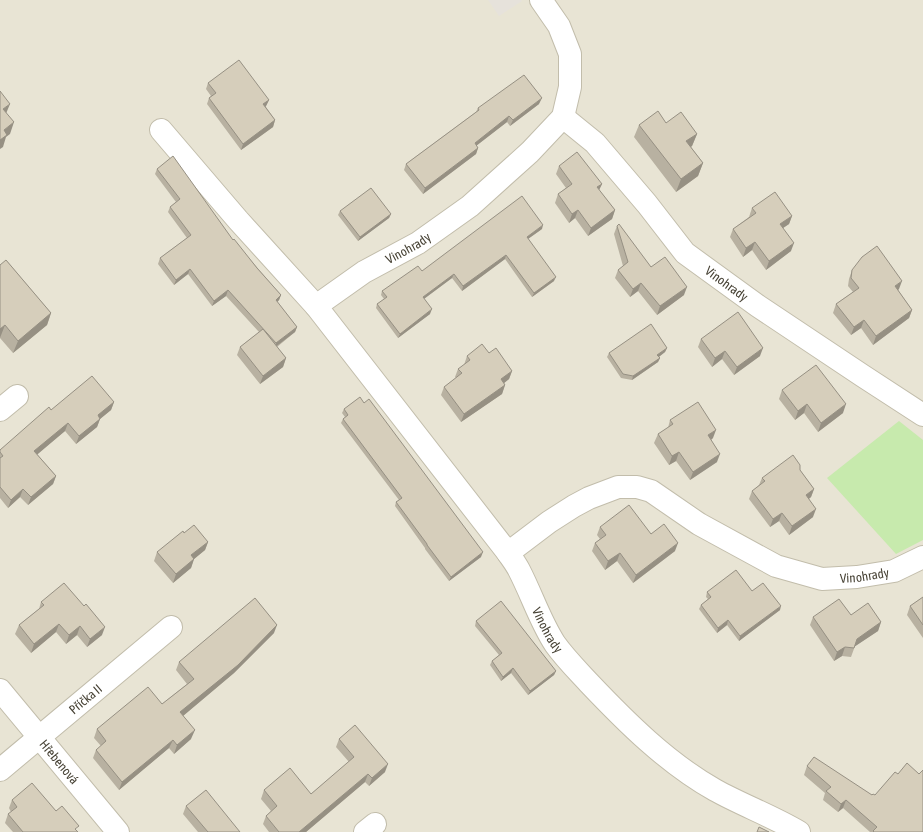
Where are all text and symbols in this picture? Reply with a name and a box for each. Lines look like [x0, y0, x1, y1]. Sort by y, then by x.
street label: Vinohrady [383, 229, 434, 267]
street label: Vinohrady [702, 263, 751, 305]
street label: Vinohrady [840, 565, 891, 586]
street label: Vinohrady [529, 605, 566, 656]
street label: Příčka II [66, 681, 105, 717]
street label: Hřebenová [36, 737, 82, 787]

